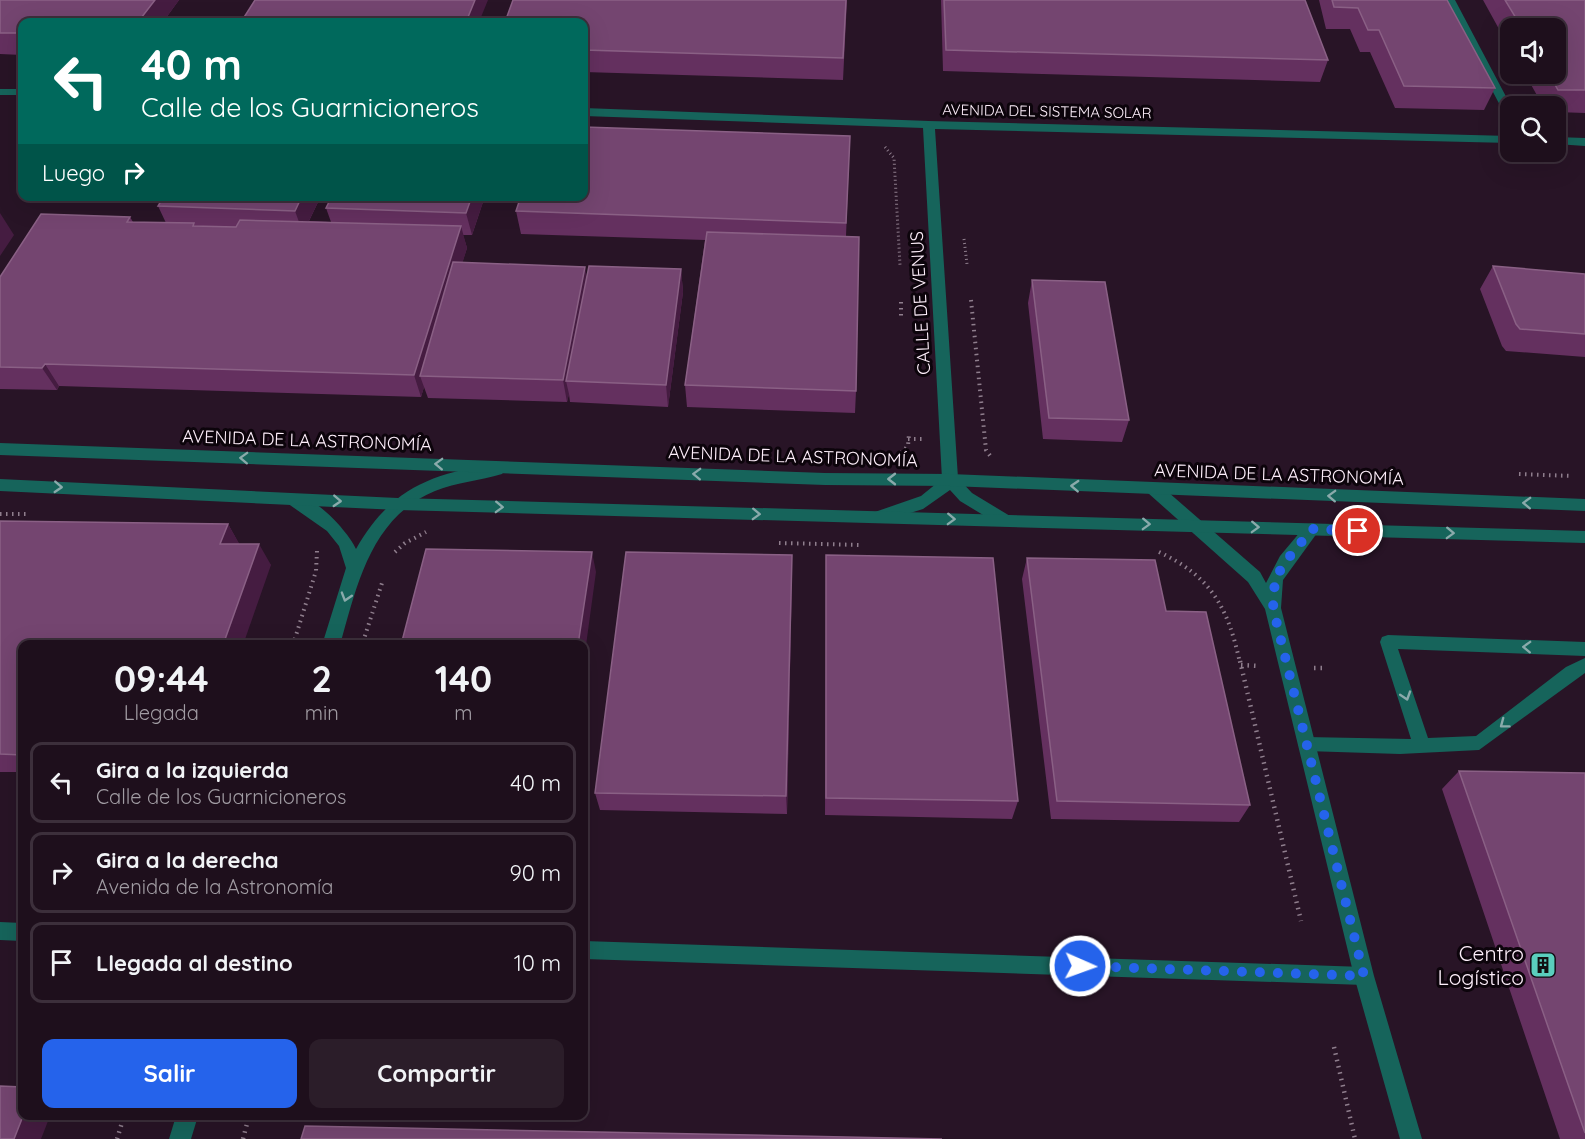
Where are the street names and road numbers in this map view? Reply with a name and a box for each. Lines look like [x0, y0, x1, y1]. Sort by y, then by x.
street label: AVENIDA DEL SISTEMA SOLAR [942, 100, 1152, 122]
street label: CALLE DE VENUS [905, 231, 935, 375]
street label: AVENIDA DE LA ASTRONOMÍA [182, 424, 432, 456]
street label: AVENIDA DE LA ASTRONOMÍA [668, 440, 918, 472]
street label: AVENIDA DE LA ASTRONOMÍA [1154, 458, 1404, 490]

